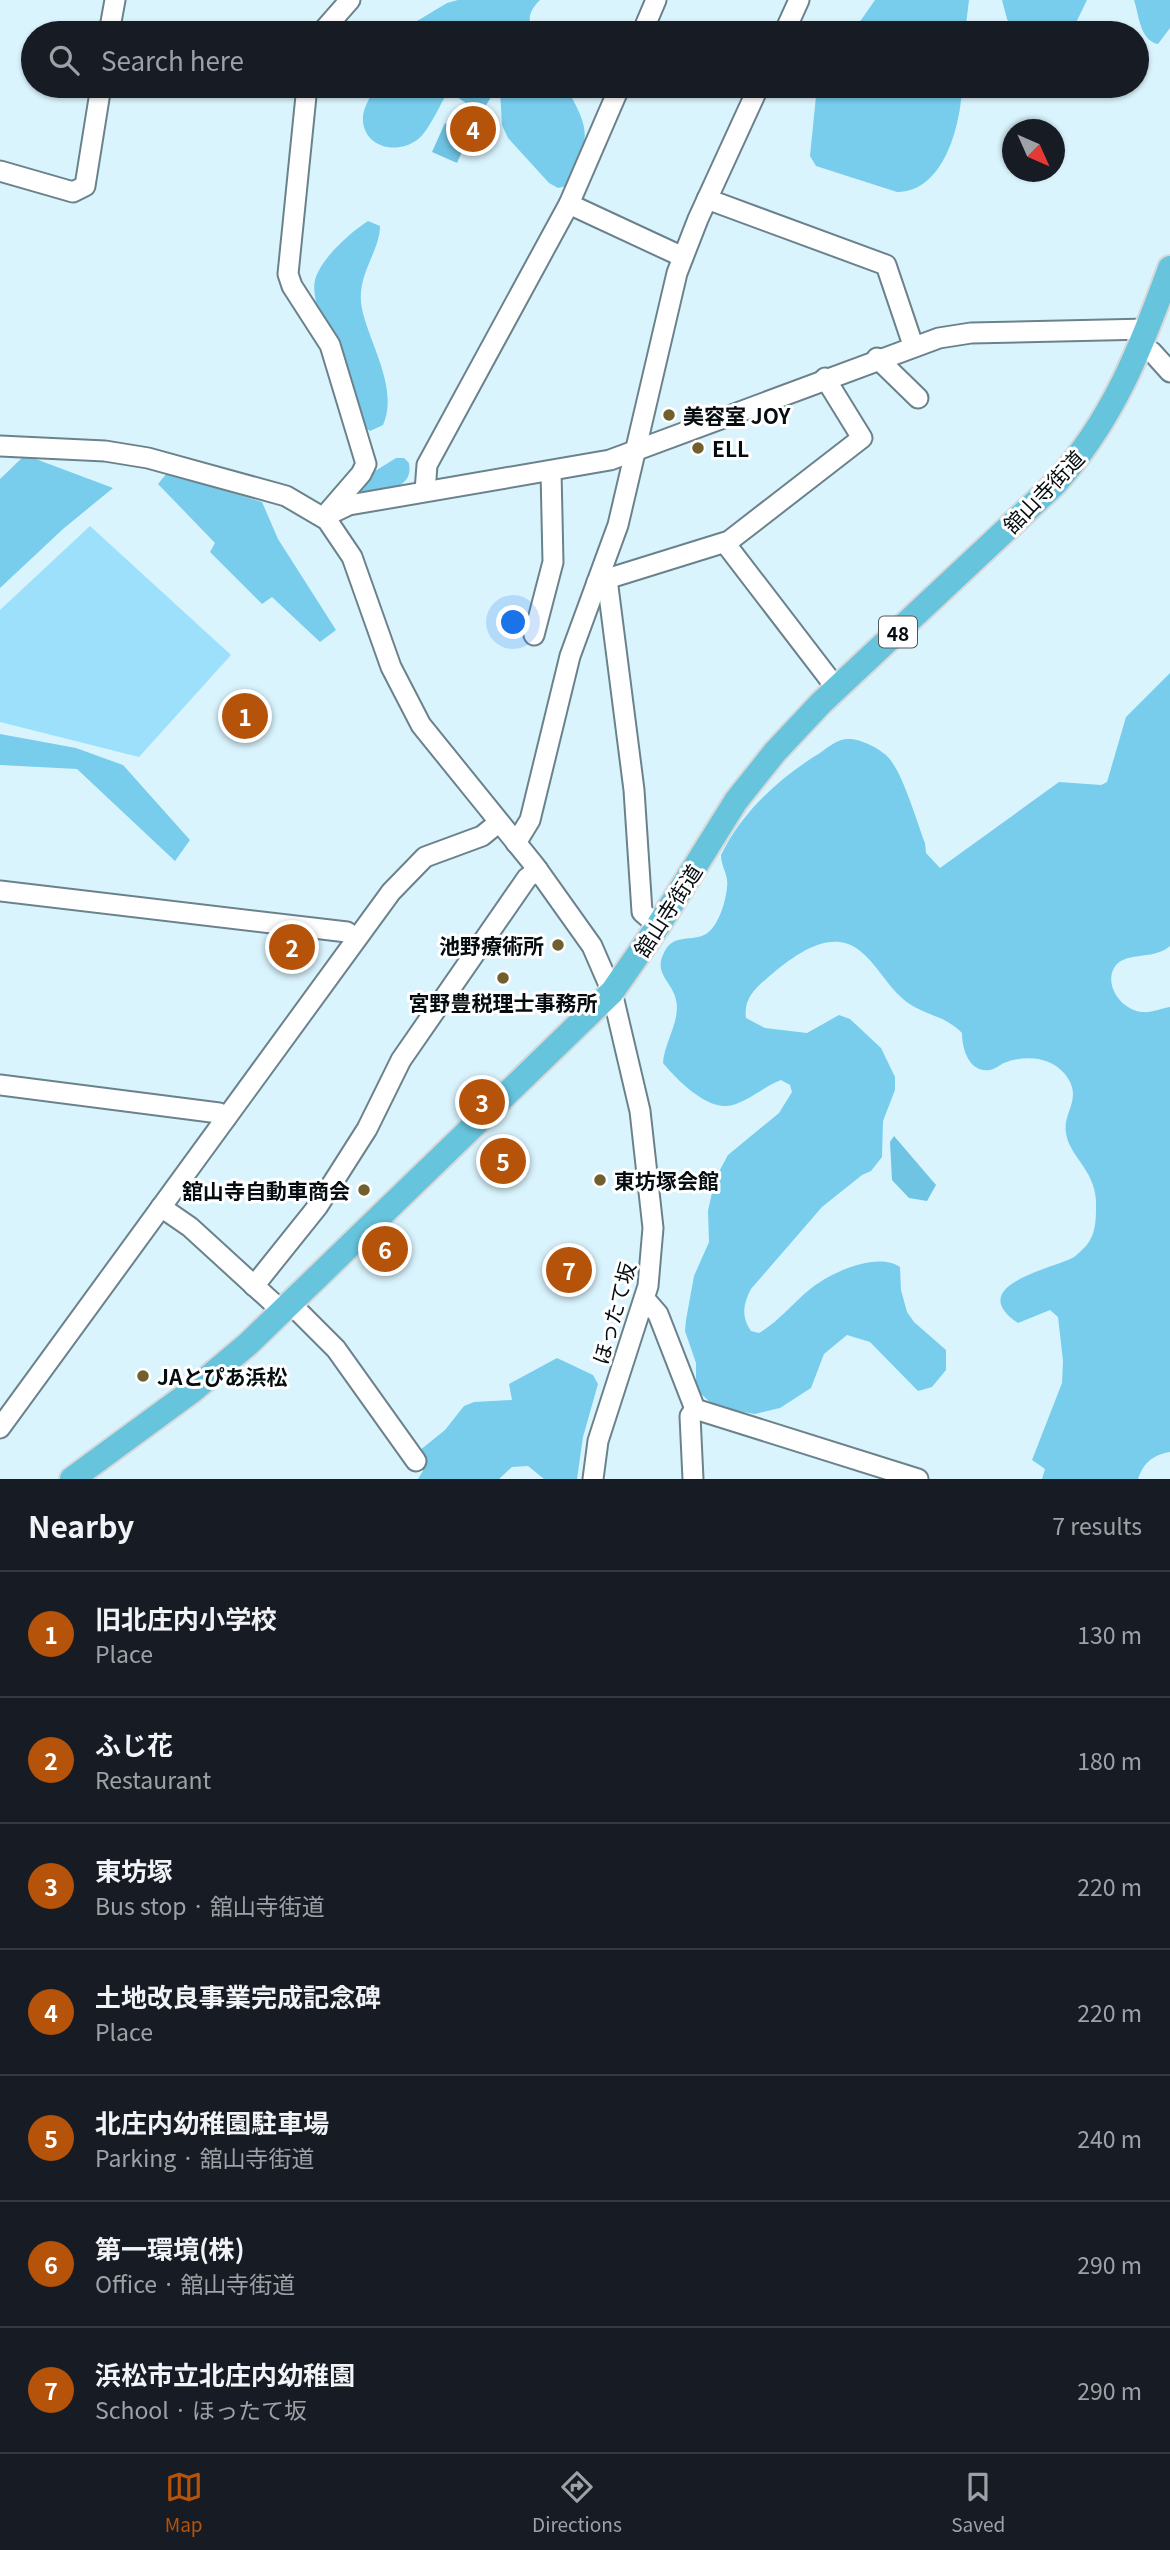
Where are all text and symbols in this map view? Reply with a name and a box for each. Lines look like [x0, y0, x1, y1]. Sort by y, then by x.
search box [21, 21, 1149, 98]
icon: search [45, 41, 83, 79]
text: Search here [101, 41, 244, 78]
pin: 4 [450, 103, 496, 155]
north arrow [1002, 119, 1065, 182]
place label: 美容室 JOY [683, 400, 791, 430]
marker: 美容室 JOY [661, 407, 677, 423]
place label: ELL [712, 433, 749, 463]
marker: ELL [690, 440, 706, 456]
street label: 舘山寺街道 [996, 443, 1090, 539]
your location [496, 605, 530, 639]
road number: 48 [879, 617, 917, 648]
pin: 1 [222, 690, 268, 742]
street label: 舘山寺街道 [626, 858, 708, 962]
pin: 2 [269, 921, 315, 973]
place label: 池野療術所 [439, 930, 544, 960]
marker: 池野療術所 [550, 937, 566, 953]
marker: 宮野豊税理士事務所 [495, 970, 511, 986]
place label: 宮野豊税理士事務所 [409, 987, 598, 1017]
pin: 3 [459, 1076, 505, 1128]
pin: 5 [480, 1135, 526, 1187]
place label: 東坊塚会館 [614, 1165, 719, 1195]
marker: 東坊塚会館 [592, 1172, 608, 1188]
place label: 舘山寺自動車商会 [182, 1175, 350, 1205]
marker: 舘山寺自動車商会 [356, 1182, 372, 1198]
pin: 6 [362, 1223, 408, 1275]
pin: 7 [546, 1244, 592, 1296]
street label: ほったて坂 [584, 1258, 642, 1368]
place label: JAとぴあ浜松 [157, 1361, 287, 1391]
marker: JAとぴあ浜松 [135, 1368, 151, 1384]
text: Nearby [28, 1503, 134, 1547]
text: 7 results [1052, 1508, 1142, 1542]
text: 旧北庄内小学校 [95, 1599, 277, 1636]
text: 1 [44, 1617, 58, 1651]
text: 130 m [1077, 1617, 1142, 1651]
text: Place [95, 1636, 153, 1670]
text: ふじ花 [95, 1725, 173, 1762]
text: 2 [44, 1743, 58, 1777]
text: 180 m [1077, 1743, 1142, 1777]
text: Restaurant [95, 1762, 211, 1796]
text: 東坊塚 [95, 1851, 173, 1888]
text: 3 [44, 1869, 58, 1903]
text: 220 m [1077, 1869, 1142, 1903]
text: Bus stop · 舘山寺街道 [95, 1888, 325, 1922]
text: 土地改良事業完成記念碑 [95, 1977, 381, 2014]
text: 4 [44, 1995, 58, 2029]
text: 220 m [1077, 1995, 1142, 2029]
text: Place [95, 2014, 153, 2048]
text: 北庄内幼稚園駐車場 [95, 2103, 329, 2140]
text: 5 [44, 2121, 58, 2155]
text: 240 m [1077, 2121, 1142, 2155]
text: Parking · 舘山寺街道 [95, 2140, 315, 2174]
text: 第一環境(株) [95, 2229, 245, 2266]
text: 6 [44, 2247, 58, 2281]
text: 290 m [1077, 2247, 1142, 2281]
text: Office · 舘山寺街道 [95, 2266, 295, 2300]
text: 浜松市立北庄内幼稚園 [95, 2355, 355, 2392]
text: 7 [44, 2373, 58, 2407]
text: 290 m [1077, 2373, 1142, 2407]
text: School · ほったて坂 [95, 2392, 307, 2426]
tab: Map [165, 2468, 203, 2537]
tab: Directions [532, 2468, 622, 2537]
tab: Saved [951, 2468, 1005, 2537]

